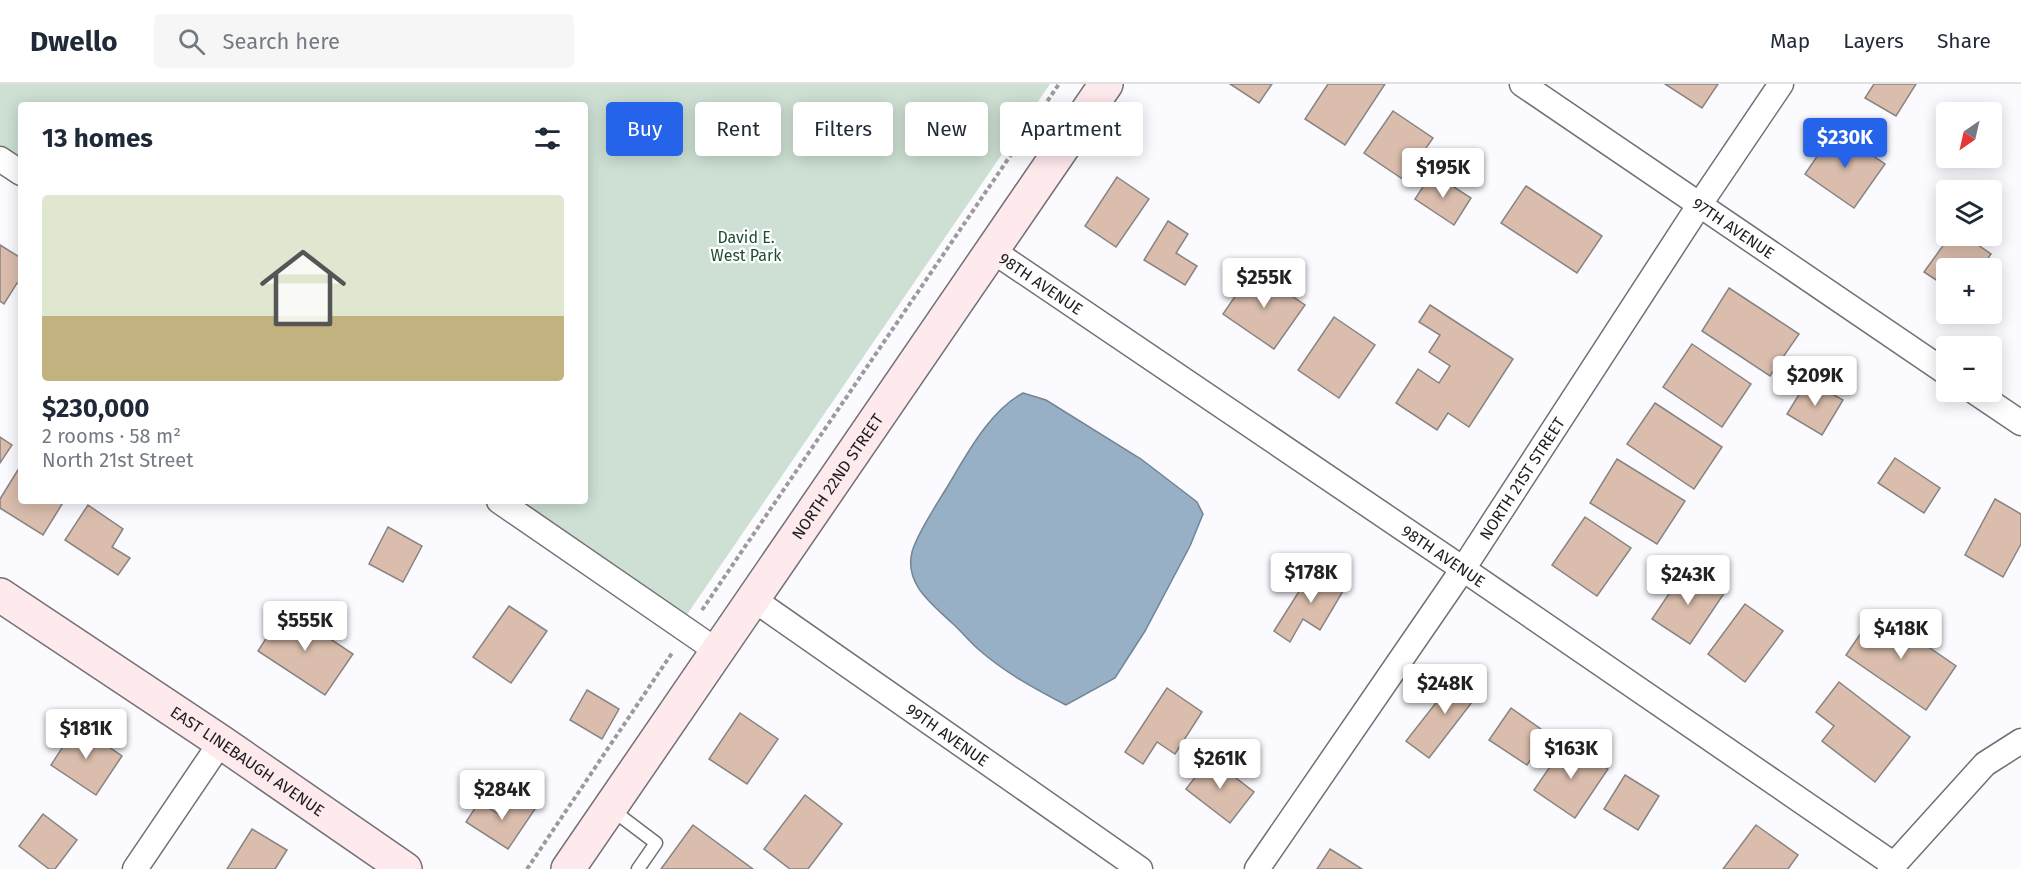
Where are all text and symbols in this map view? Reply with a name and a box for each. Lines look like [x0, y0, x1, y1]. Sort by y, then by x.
search box [154, 14, 574, 68]
text: Dwello [30, 25, 118, 58]
icon: search [175, 25, 208, 58]
text: Search here [223, 28, 340, 55]
text: Map [1770, 28, 1810, 54]
text: Layers [1843, 28, 1904, 54]
text: Share [1937, 28, 1991, 54]
chip: Buy [606, 102, 683, 156]
chip: Rent [695, 102, 781, 156]
chip: Filters [793, 102, 893, 156]
chip: New [905, 102, 988, 156]
chip: Apartment [1000, 102, 1143, 156]
north arrow [1936, 102, 2002, 168]
map controls [1936, 102, 2002, 402]
pin: $230K [1803, 118, 1887, 169]
icon: filters [531, 122, 564, 155]
text: 13 homes [42, 123, 153, 154]
text: $230K [1817, 125, 1873, 149]
pin: $195K [1401, 148, 1485, 199]
text: $195K [1416, 155, 1470, 179]
button: layers [1936, 180, 2002, 246]
street label: 97TH AVENUE [1689, 194, 1778, 263]
park label: David E. West Park [711, 228, 782, 265]
icon: home [249, 234, 357, 342]
street label: 98TH AVENUE [995, 249, 1086, 319]
pin: $255K [1222, 258, 1306, 309]
button: + [1936, 258, 2002, 324]
text: $255K [1236, 265, 1292, 289]
button: − [1936, 336, 2002, 402]
pin: $209K [1773, 356, 1857, 407]
text: $209K [1787, 363, 1843, 387]
text: $230,000 [42, 393, 150, 424]
street label: NORTH 22ND STREET [788, 410, 888, 543]
street label: NORTH 21ST STREET [1476, 413, 1569, 543]
text: 2 rooms · 58 m² [42, 424, 181, 448]
text: North 21st Street [42, 448, 193, 472]
street label: 98TH AVENUE [1398, 521, 1489, 591]
pin: $178K [1269, 553, 1353, 604]
pin: $243K [1646, 555, 1730, 606]
text: $178K [1285, 560, 1337, 584]
text: $243K [1661, 562, 1715, 586]
pin: $555K [263, 601, 347, 652]
text: $555K [277, 608, 333, 632]
pin: $418K [1859, 609, 1943, 660]
text: $418K [1874, 616, 1928, 640]
pin: $248K [1403, 664, 1487, 715]
text: $248K [1417, 671, 1473, 695]
street label: 99TH AVENUE [902, 700, 992, 770]
street label: EAST LINEBAUGH AVENUE [167, 702, 328, 820]
pin: $181K [44, 709, 128, 760]
text: $181K [60, 716, 112, 740]
pin: $163K [1529, 729, 1613, 780]
text: $163K [1544, 736, 1598, 760]
pin: $261K [1178, 739, 1262, 790]
text: $261K [1193, 746, 1247, 770]
pin: $284K [460, 770, 544, 821]
text: $284K [474, 777, 530, 801]

